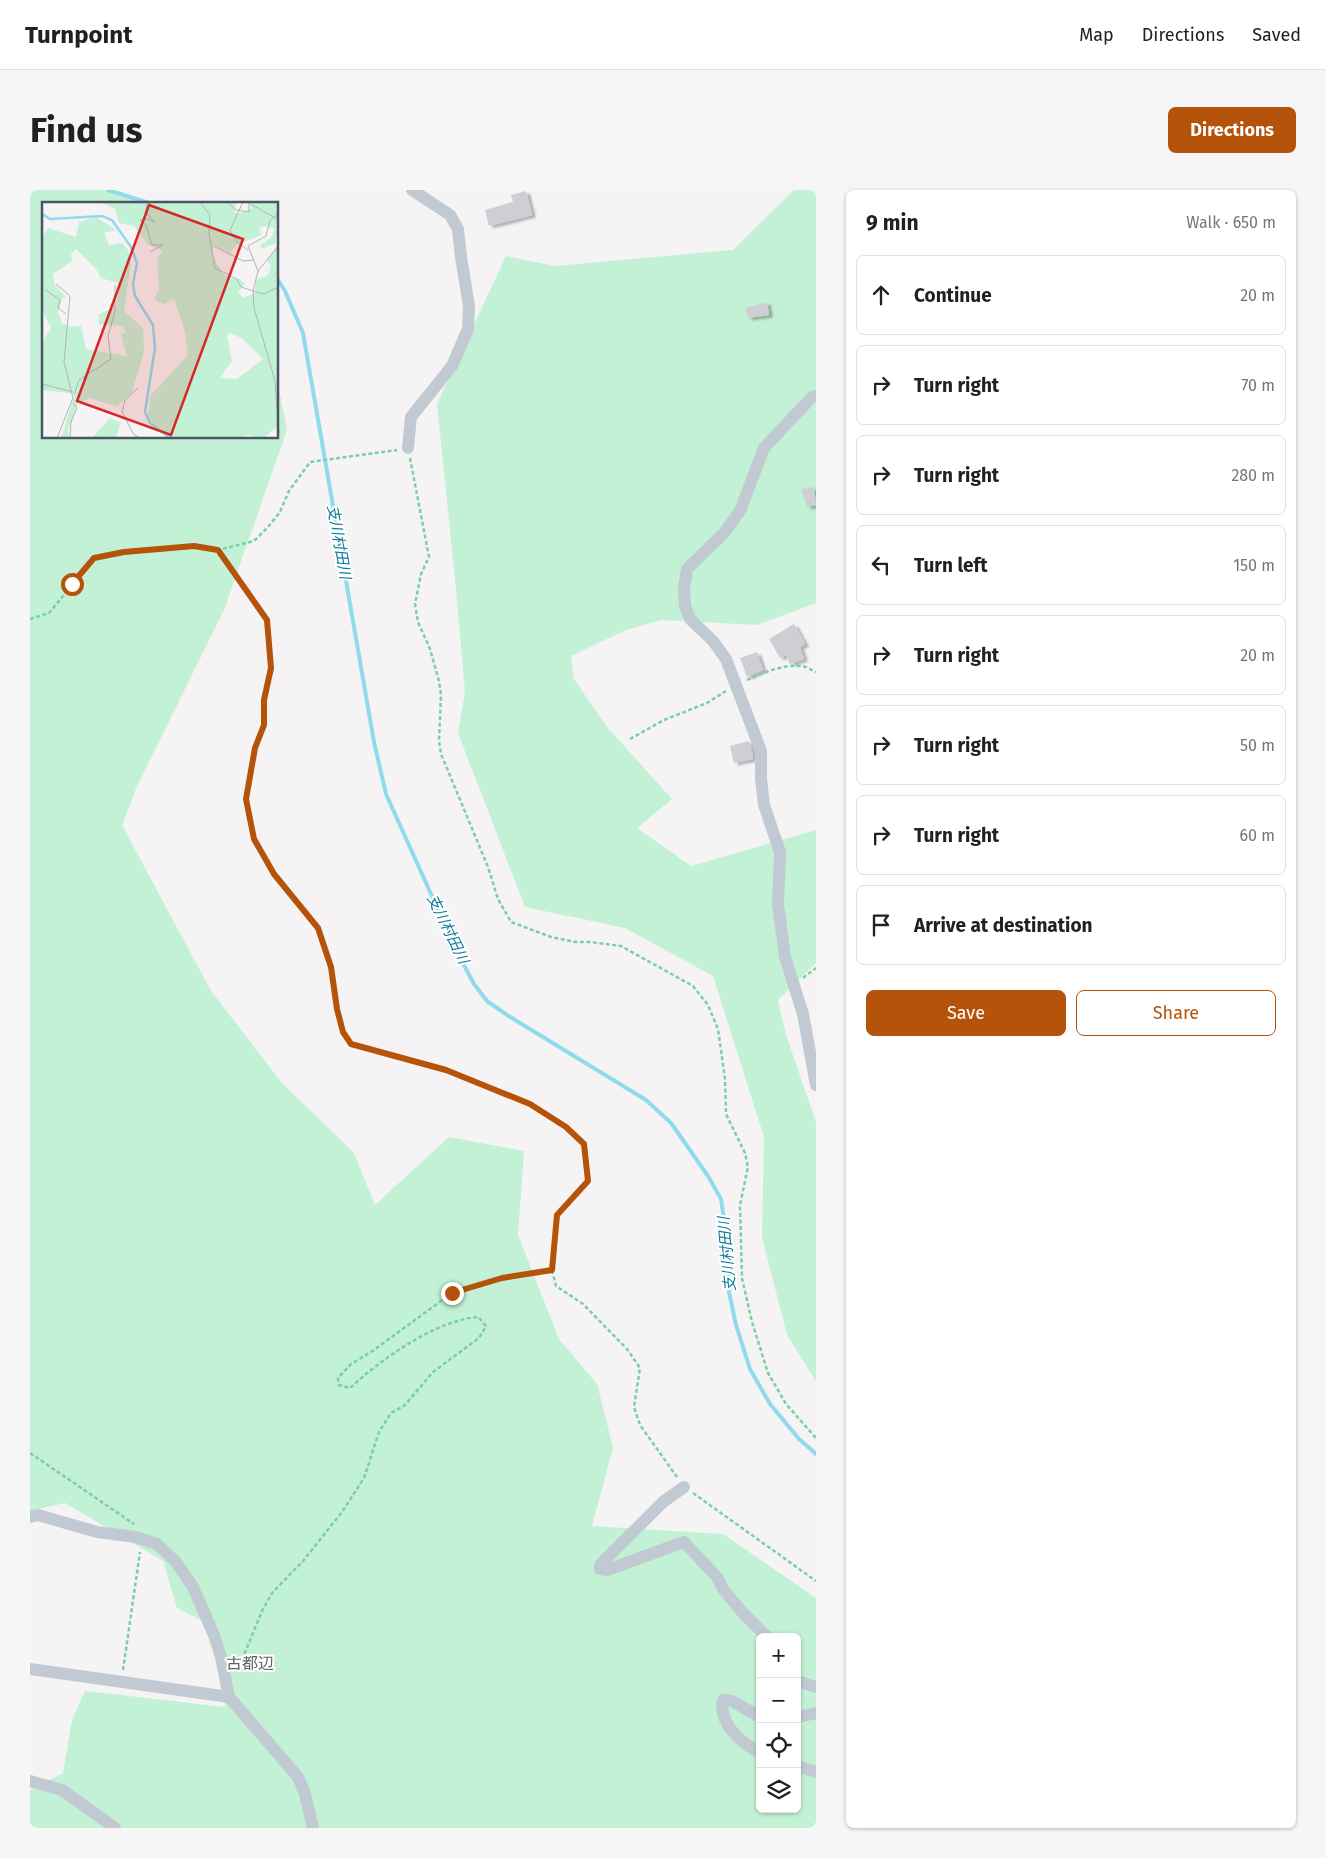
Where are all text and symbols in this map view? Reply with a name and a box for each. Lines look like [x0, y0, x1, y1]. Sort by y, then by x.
text: Turnpoint [25, 21, 132, 49]
text: Map [1079, 24, 1114, 46]
text: Directions [1142, 24, 1224, 46]
text: Saved [1252, 24, 1301, 46]
button: Directions [1168, 107, 1296, 153]
text: Find us [30, 109, 142, 151]
inset map [42, 202, 279, 439]
text: 9 min [866, 210, 919, 236]
text: Walk · 650 m [1186, 213, 1276, 232]
icon: ahead [867, 281, 895, 309]
text: Continue [914, 284, 992, 307]
text: 20 m [1240, 286, 1275, 305]
icon: right [867, 371, 895, 399]
text: Turn right [914, 374, 999, 397]
text: 70 m [1241, 376, 1275, 395]
icon: right [867, 461, 895, 489]
text: Turn right [914, 464, 999, 487]
text: 280 m [1231, 466, 1275, 485]
water label: 支川村田川 [324, 503, 355, 582]
icon: left [867, 551, 895, 579]
text: Turn left [914, 554, 988, 577]
text: 150 m [1233, 556, 1275, 575]
route start [61, 573, 84, 596]
icon: right [867, 641, 895, 669]
text: Turn right [914, 644, 999, 667]
text: 20 m [1240, 646, 1275, 665]
icon: right [867, 731, 895, 759]
text: Turn right [914, 734, 999, 757]
text: 50 m [1240, 736, 1275, 755]
icon: right [867, 821, 895, 849]
text: Turn right [914, 824, 999, 847]
text: 60 m [1240, 826, 1275, 845]
water label: 支川村田川 [423, 891, 473, 968]
icon: arrive [867, 911, 895, 939]
text: Arrive at destination [914, 914, 1093, 937]
button: Save [866, 990, 1066, 1036]
button: Share [1076, 990, 1276, 1036]
water label: 支川村田川 [715, 1214, 739, 1292]
route end [441, 1282, 464, 1305]
map controls [756, 1633, 801, 1813]
button: + [756, 1633, 801, 1678]
district label: 古都辺 [226, 1654, 274, 1673]
button: − [756, 1678, 801, 1723]
button: locate [756, 1723, 801, 1768]
button: layers [756, 1768, 801, 1813]

